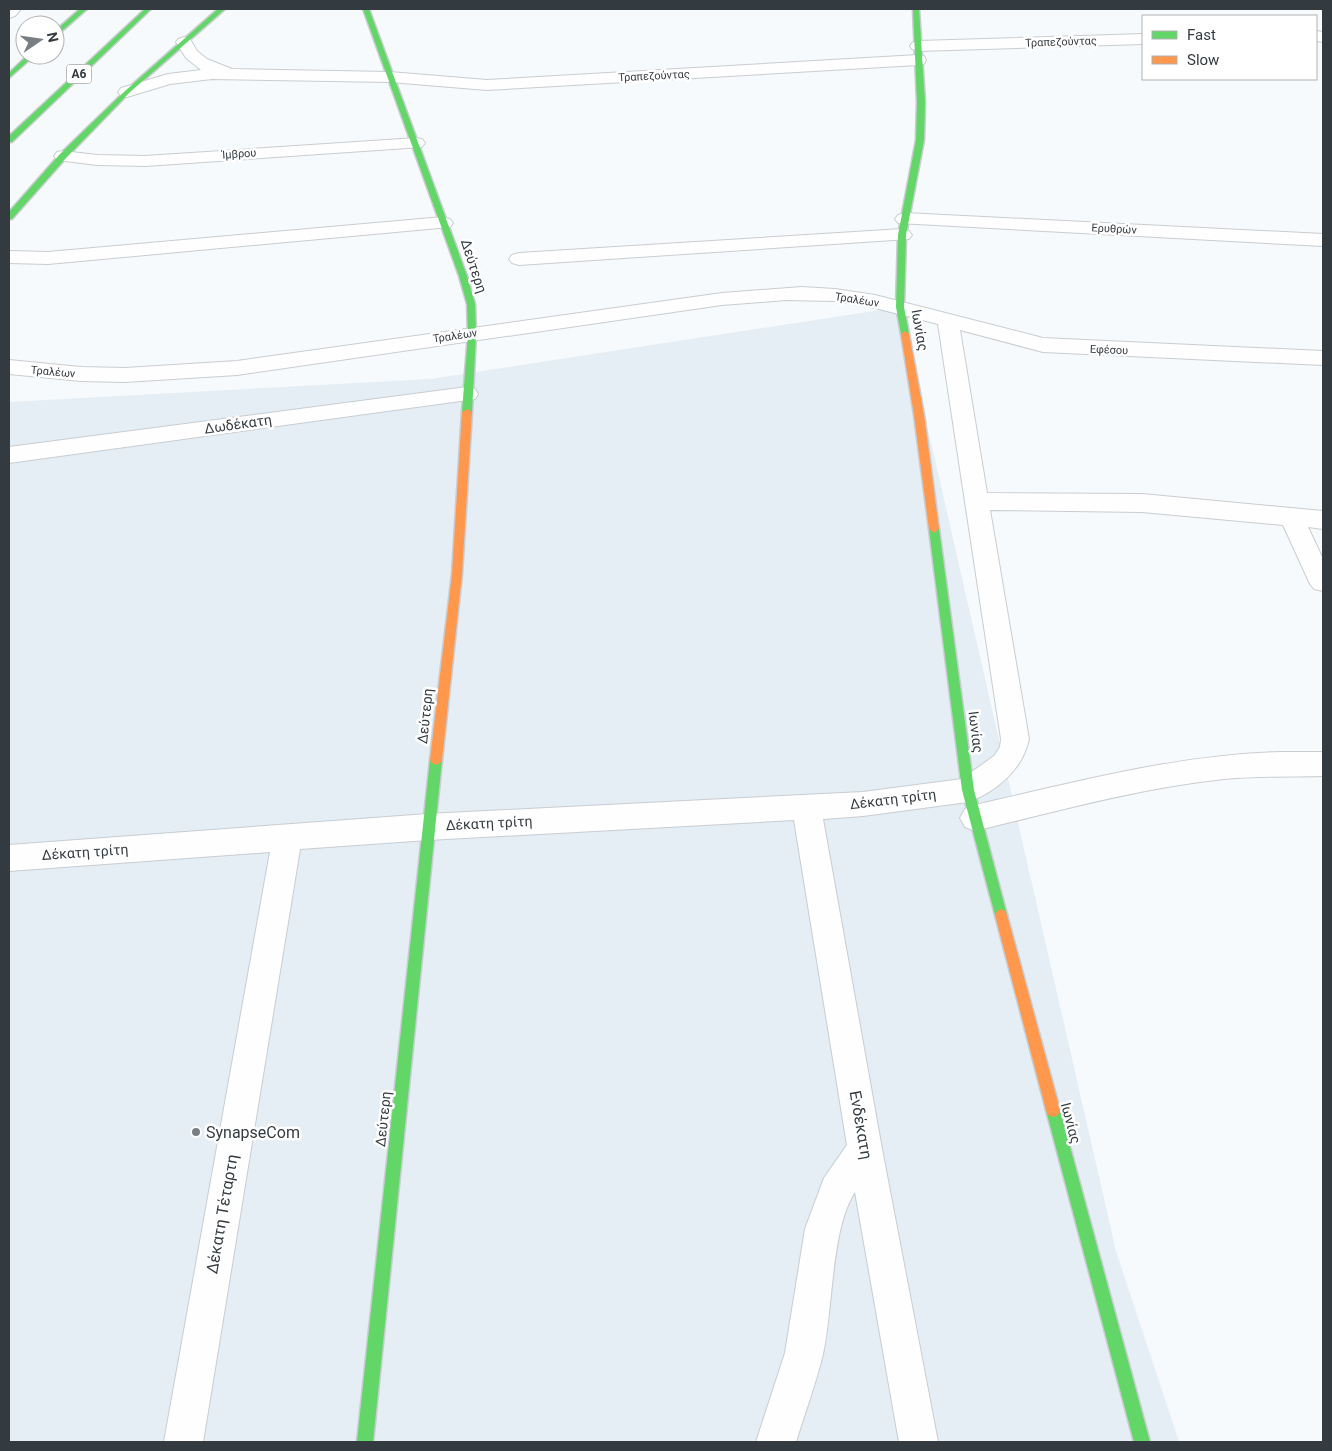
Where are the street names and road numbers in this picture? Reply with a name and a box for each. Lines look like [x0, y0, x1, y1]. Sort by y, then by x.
street label: Τραπεζούντας [1025, 34, 1097, 50]
road number: Α6 [66, 64, 92, 84]
street label: Τραπεζούντας [618, 68, 690, 84]
street label: Ίμβρου [220, 146, 257, 162]
street label: Ερυθρών [1091, 221, 1138, 237]
street label: Δεύτερη [458, 237, 490, 295]
street label: Τραλέων [834, 290, 881, 310]
street label: Ιωνίας [908, 308, 932, 352]
street label: Τραλέων [432, 326, 479, 346]
street label: Εφέσου [1090, 343, 1128, 357]
street label: Τραλέων [30, 364, 76, 380]
street label: Δωδέκατη [203, 411, 273, 437]
street label: Δεύτερη [414, 687, 436, 745]
street label: Ιωνίας [965, 710, 987, 754]
street label: Δέκατη τρίτη [849, 786, 937, 812]
street label: Δέκατη τρίτη [445, 813, 533, 833]
street label: Δέκατη τρίτη [41, 841, 129, 863]
street label: Ενδέκατη [846, 1089, 876, 1161]
street label: Δεύτερη [372, 1090, 394, 1148]
street label: Ιωνίας [1058, 1101, 1084, 1145]
street label: Δέκατη Τέταρτη [202, 1153, 242, 1275]

